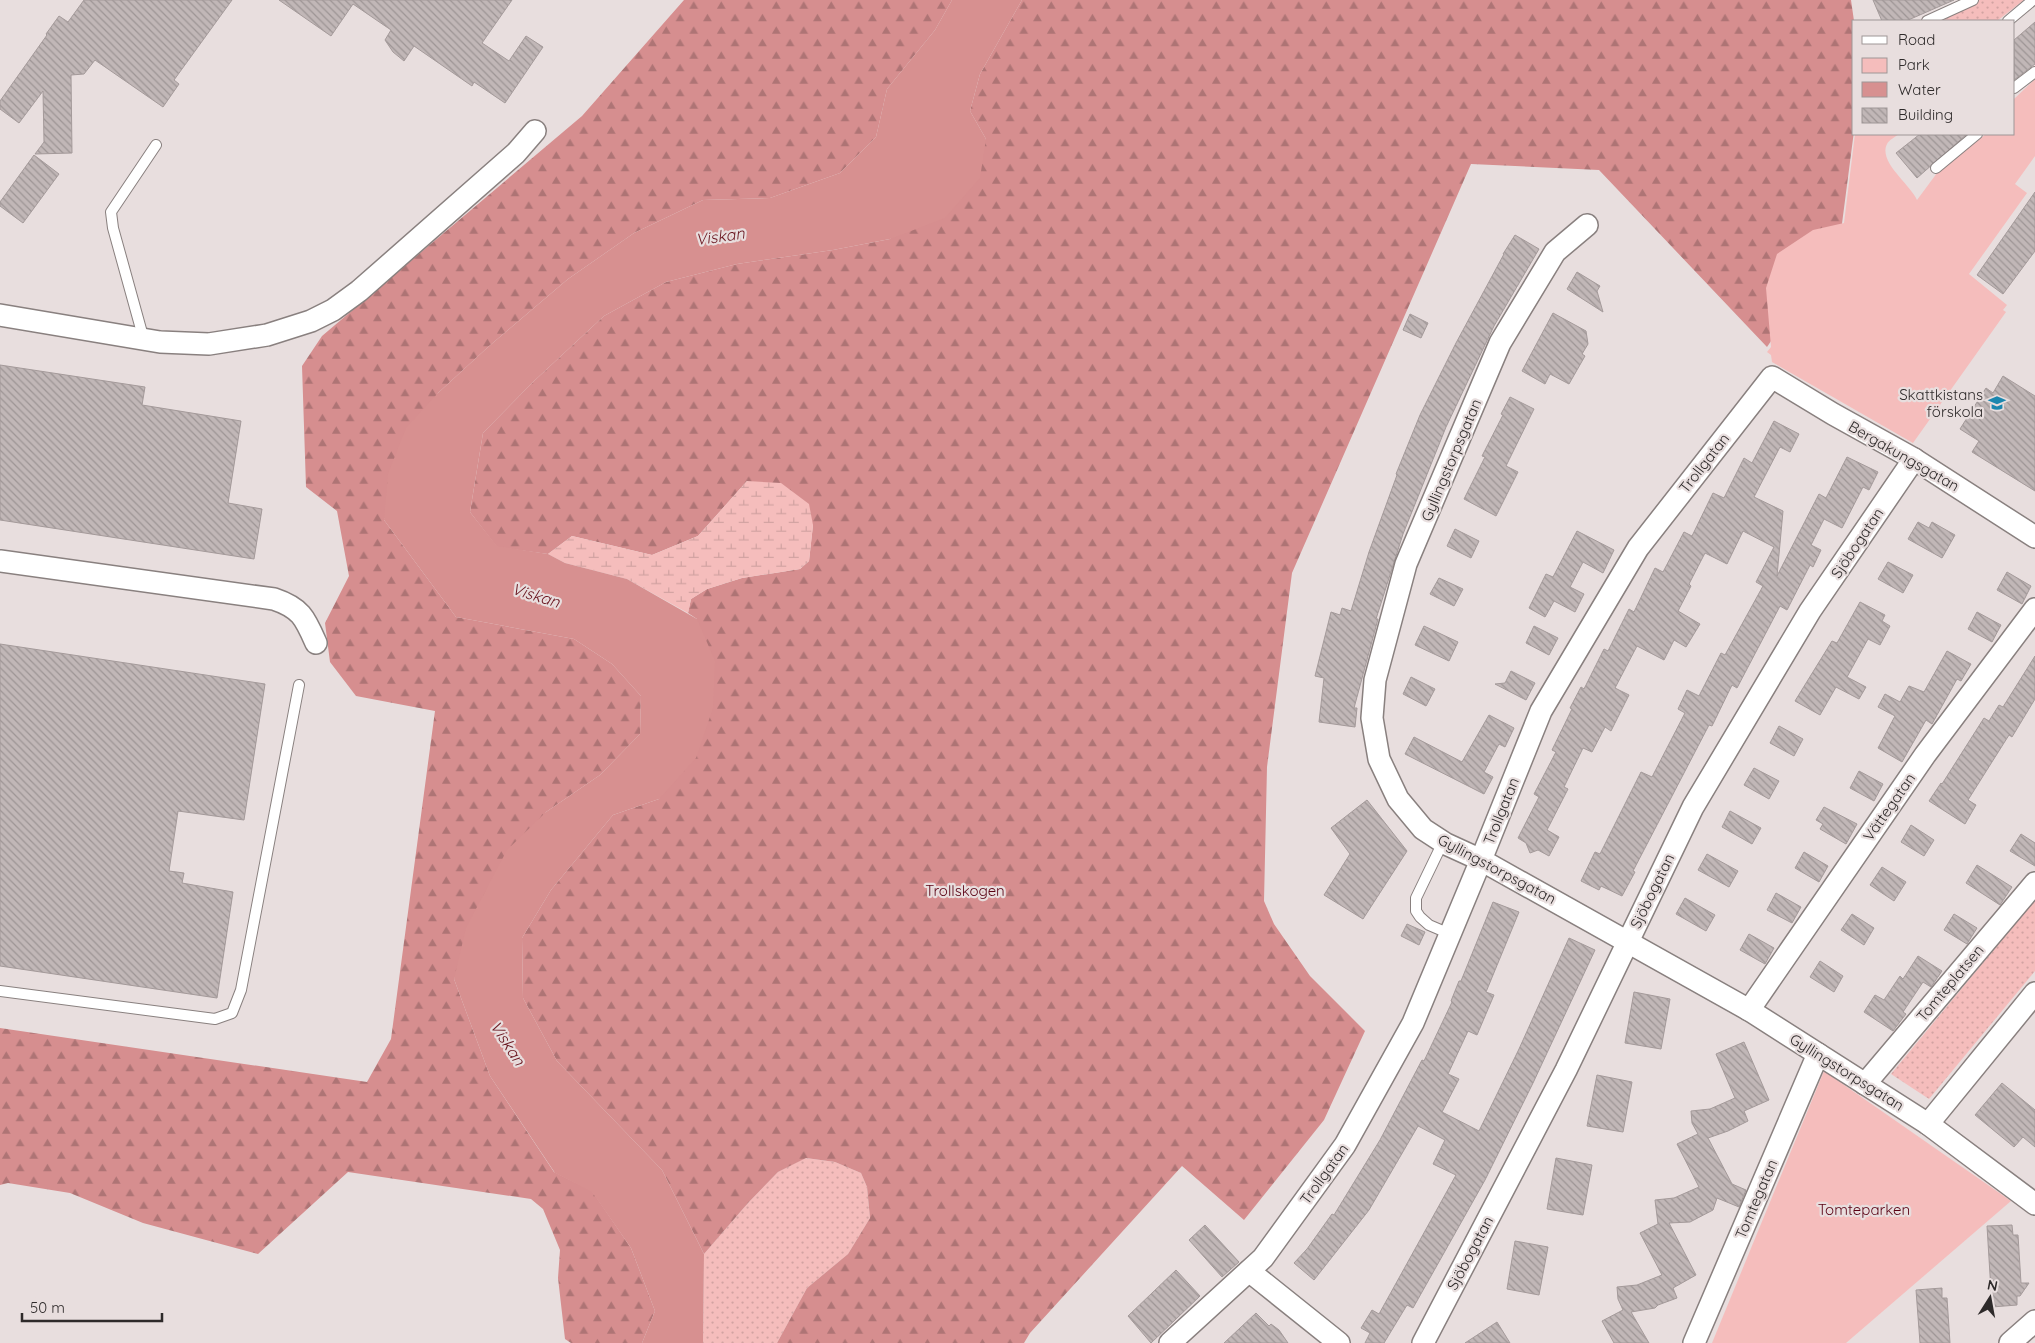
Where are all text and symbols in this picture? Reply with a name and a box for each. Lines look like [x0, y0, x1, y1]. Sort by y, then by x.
legend [1852, 20, 2015, 135]
text: Road [1898, 30, 1935, 49]
text: Park [1898, 55, 1930, 74]
text: Water [1898, 80, 1941, 99]
text: Building [1898, 105, 1953, 124]
water label: Viskan [694, 223, 746, 249]
place label: Skattkistans förskola [1899, 385, 1983, 421]
school or university icon: Skattkistans förskola [1987, 393, 2007, 413]
street label: Gyllingstorpsgatan [1417, 396, 1485, 524]
street label: Bergakungsgatan [1845, 417, 1963, 495]
street label: Trollgatan [1675, 429, 1733, 497]
street label: Sjöbogatan [1826, 504, 1888, 582]
water label: Viskan [510, 578, 563, 612]
street label: Vättegatan [1859, 769, 1919, 845]
street label: Trollgatan [1479, 775, 1523, 847]
street label: Gyllingstorpsgatan [1435, 830, 1559, 908]
street label: Sjöbogatan [1626, 850, 1678, 932]
park label: Trollskogen [925, 881, 1005, 900]
street label: Tomteplatsen [1912, 941, 1988, 1025]
water label: Viskan [486, 1017, 530, 1070]
street label: Gyllingstorpsgatan [1786, 1029, 1908, 1115]
street label: Trollgatan [1296, 1140, 1352, 1208]
street label: Tomtegatan [1731, 1156, 1781, 1242]
park label: Tomteparken [1818, 1200, 1910, 1219]
street label: Sjöbogatan [1443, 1213, 1497, 1293]
north arrow [1965, 1273, 2015, 1323]
text: N [1986, 1275, 1999, 1295]
scale bar [22, 1290, 162, 1322]
text: 50 m [30, 1298, 65, 1317]

